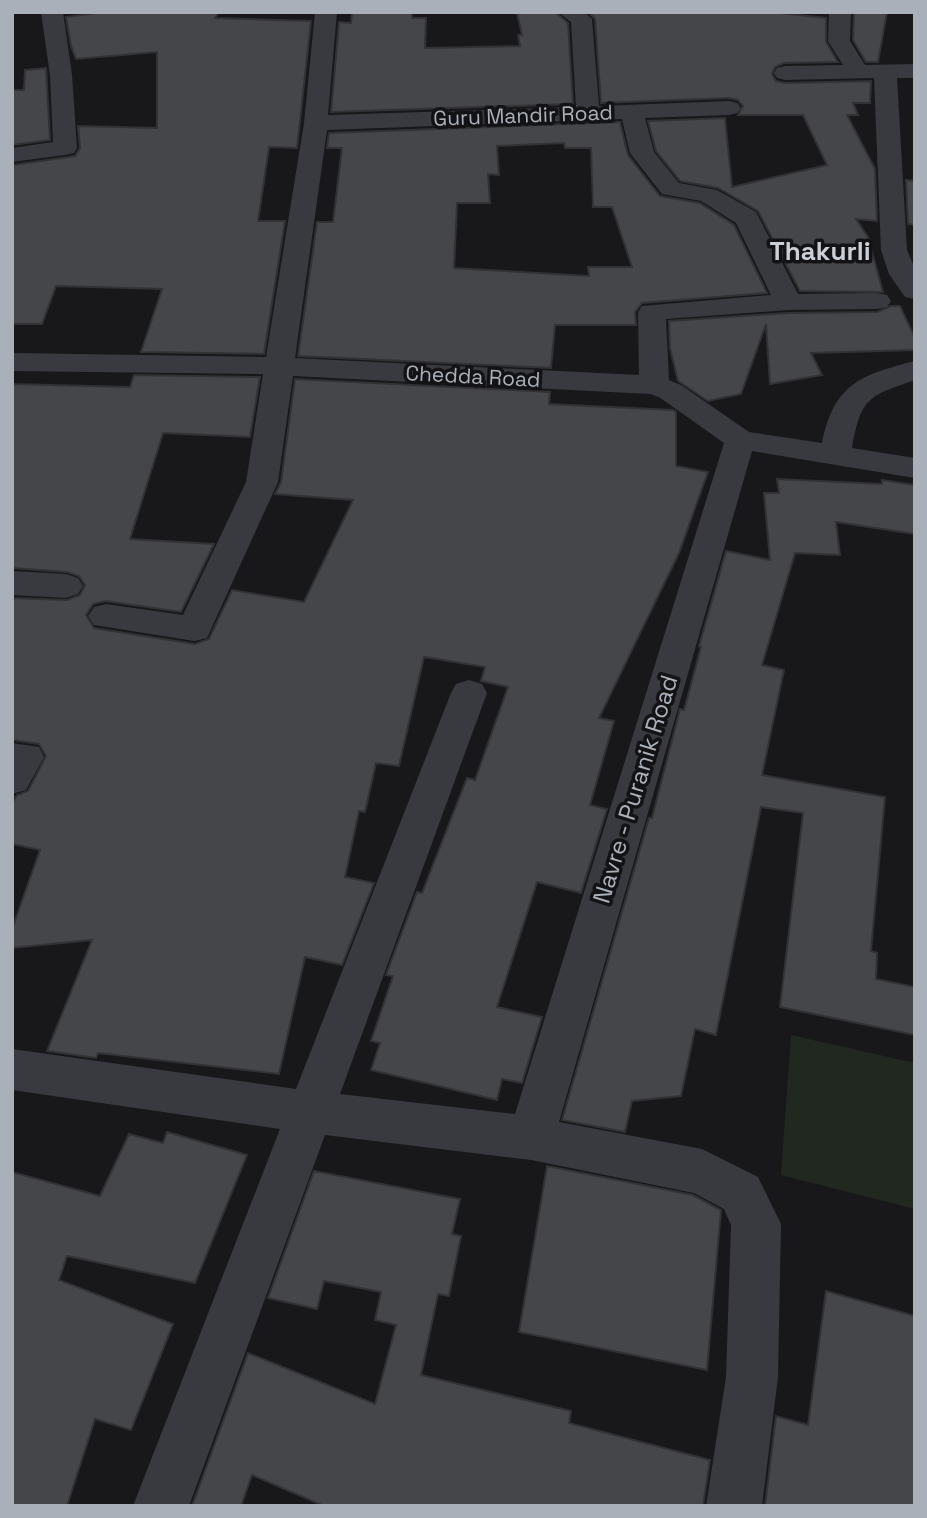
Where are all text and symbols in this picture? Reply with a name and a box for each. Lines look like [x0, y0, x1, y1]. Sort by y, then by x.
street label: Guru Mandir Road [433, 98, 613, 132]
district label: Thakurli [769, 234, 871, 268]
street label: Chedda Road [405, 359, 541, 393]
street label: Navre - Puranik Road [586, 671, 684, 907]

